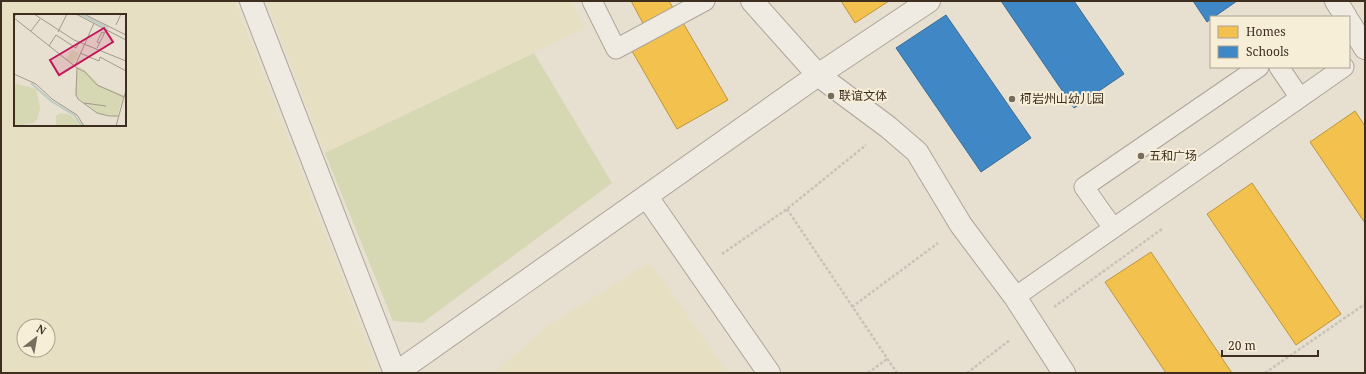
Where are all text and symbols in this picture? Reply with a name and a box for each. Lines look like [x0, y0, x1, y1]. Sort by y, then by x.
inset map [14, 14, 126, 126]
legend [1210, 16, 1350, 68]
text: Homes [1246, 23, 1286, 40]
text: Schools [1246, 43, 1289, 60]
place label: 联谊文体 [839, 87, 887, 104]
place label: 柯岩州山幼儿园 [1020, 90, 1104, 107]
marker: 联谊文体 [826, 91, 836, 101]
marker: 柯岩州山幼儿园 [1007, 94, 1017, 104]
place label: 五和广场 [1149, 147, 1197, 164]
marker: 五和广场 [1136, 151, 1146, 161]
north arrow [16, 318, 56, 358]
text: N [34, 320, 49, 338]
scale bar [1222, 332, 1318, 358]
text: 20 m [1228, 337, 1256, 354]

